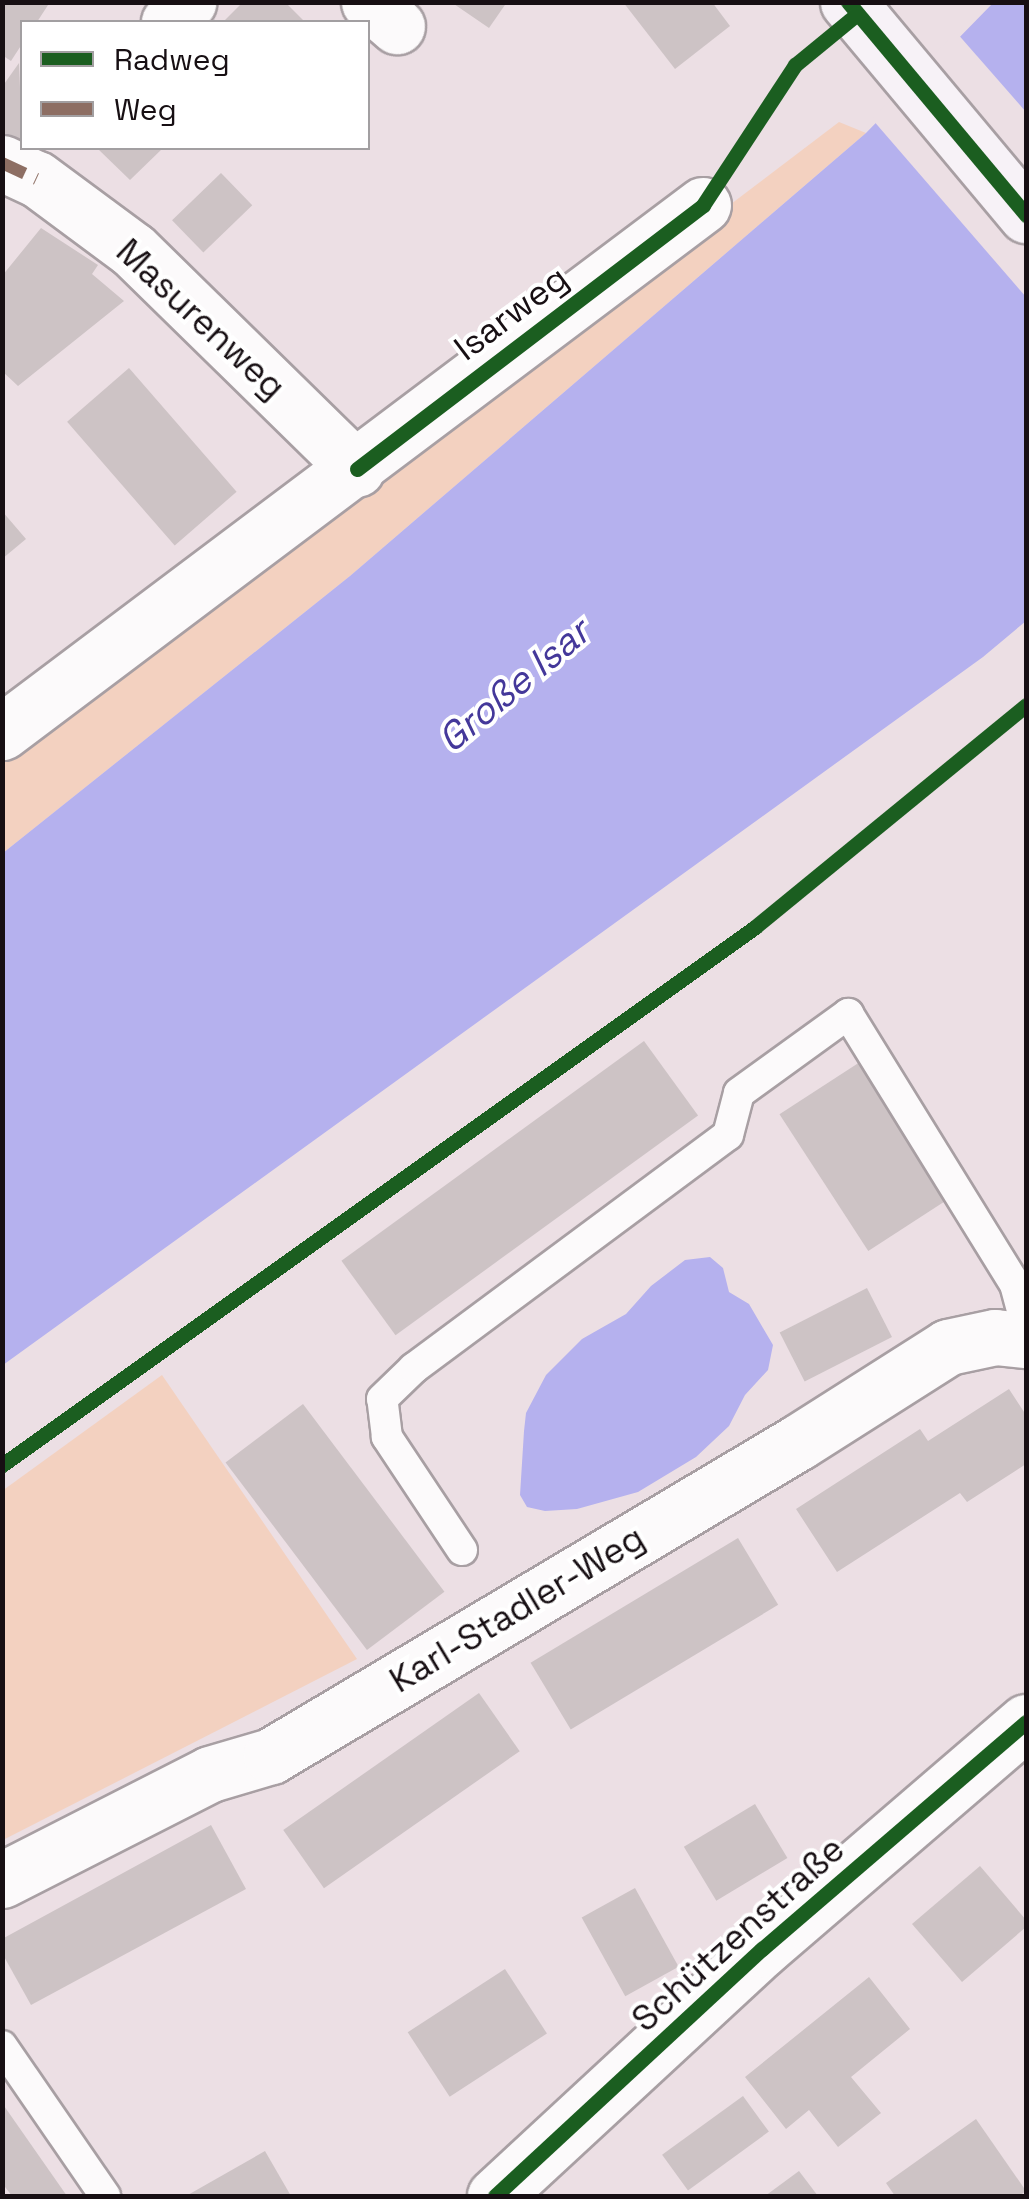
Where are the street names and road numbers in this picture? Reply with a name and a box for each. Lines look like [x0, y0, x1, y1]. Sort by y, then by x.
street label: Masurenweg [108, 230, 294, 408]
street label: Isarweg [446, 257, 576, 369]
street label: Karl-Stadler-Weg [382, 1517, 652, 1701]
street label: Schützenstraße [623, 1828, 853, 2040]

